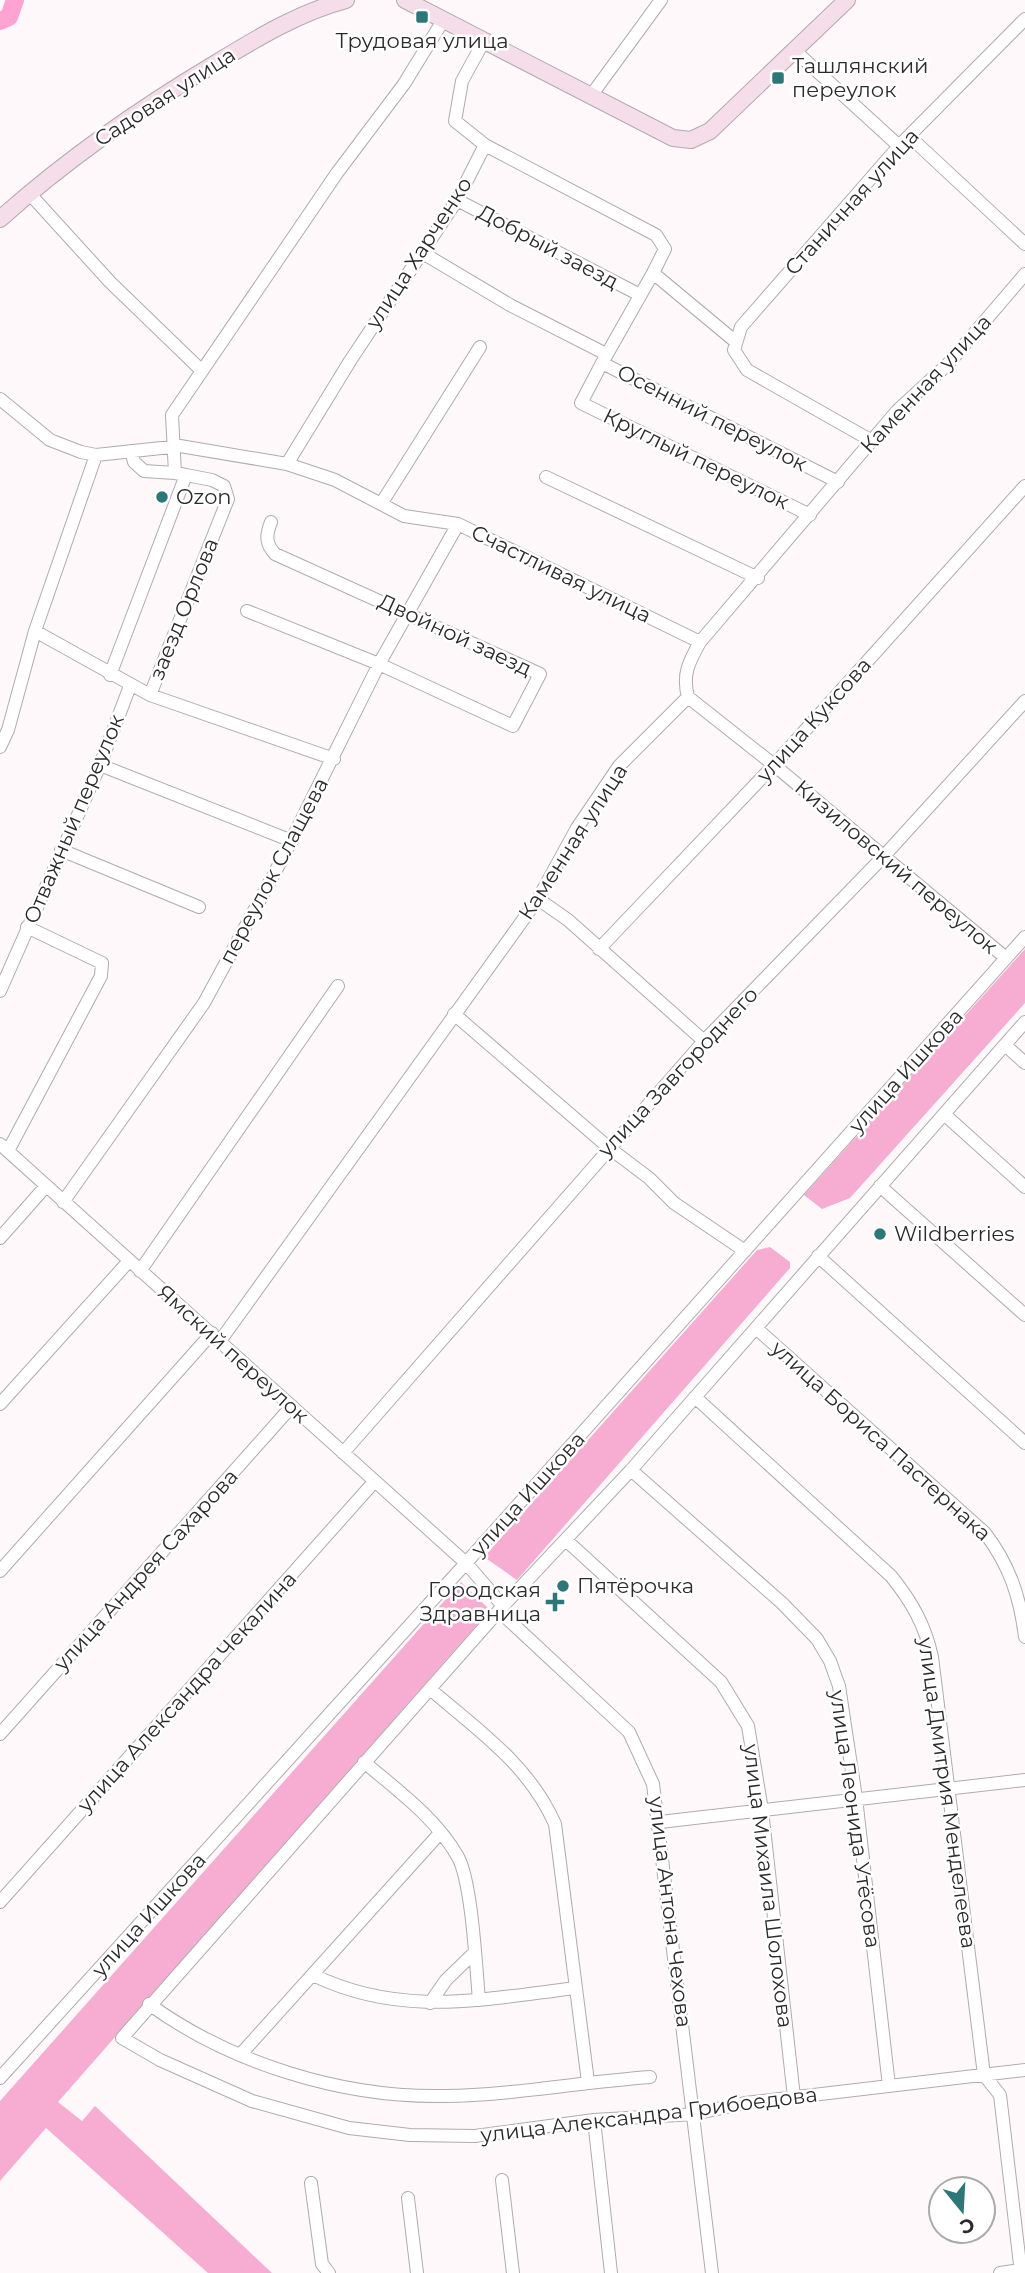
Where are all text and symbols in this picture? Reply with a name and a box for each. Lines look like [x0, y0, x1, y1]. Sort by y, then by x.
marker: Трудовая улица [414, 9, 430, 25]
place label: Трудовая улица [335, 28, 509, 53]
street label: Садовая улица [90, 42, 240, 151]
place label: Ташлянский переулок [792, 53, 929, 102]
marker: Ташлянский переулок [770, 70, 786, 86]
street label: Станичная улица [779, 123, 924, 280]
street label: улица Харченко [360, 172, 477, 334]
street label: Добрый заезд [474, 199, 623, 294]
street label: Каменная улица [855, 309, 996, 458]
street label: Осенний переулок [613, 359, 811, 476]
street label: Круглый переулок [599, 403, 793, 514]
place label: Ozon [176, 484, 232, 509]
marker: Ozon [154, 489, 170, 505]
street label: Счастливая улица [467, 519, 655, 628]
street label: заезд Орлова [144, 534, 223, 683]
street label: Двойной заезд [375, 588, 536, 681]
street label: улица Куксова [751, 652, 876, 788]
street label: Отважный переулок [18, 710, 129, 927]
street label: Каменная улица [513, 759, 632, 924]
street label: переулок Слащева [214, 773, 333, 968]
street label: Кизиловский переулок [790, 774, 1003, 959]
street label: улица Завгороднего [592, 981, 763, 1163]
street label: улица Ишкова [843, 1004, 968, 1139]
place label: Wildberries [894, 1221, 1015, 1246]
marker: Wildberries [872, 1226, 888, 1242]
street label: Ямский переулок [153, 1279, 314, 1428]
street label: улица Бориса Пастернака [766, 1335, 996, 1546]
street label: улица Ишкова [465, 1427, 590, 1562]
street label: улица Андрея Сахарова [48, 1464, 243, 1676]
street label: улица Александра Чекалина [71, 1566, 301, 1818]
place label: Пятёрочка [577, 1573, 694, 1598]
place label: Городская Здравница [420, 1577, 541, 1626]
marker: Пятёрочка [555, 1578, 571, 1594]
marker: Городская Здравница [547, 1594, 563, 1610]
street label: улица Дмитрия Менделеева [913, 1635, 982, 1950]
street label: улица Леонида Утёсова [825, 1687, 886, 1950]
street label: улица Михаила Шолохова [739, 1742, 798, 2029]
street label: улица Антона Чехова [644, 1794, 697, 2029]
street label: улица Ишкова [86, 1848, 211, 1983]
street label: улица Александра Грибоедова [478, 2081, 819, 2148]
north arrow [927, 2175, 997, 2245]
text: С [957, 2213, 977, 2239]

